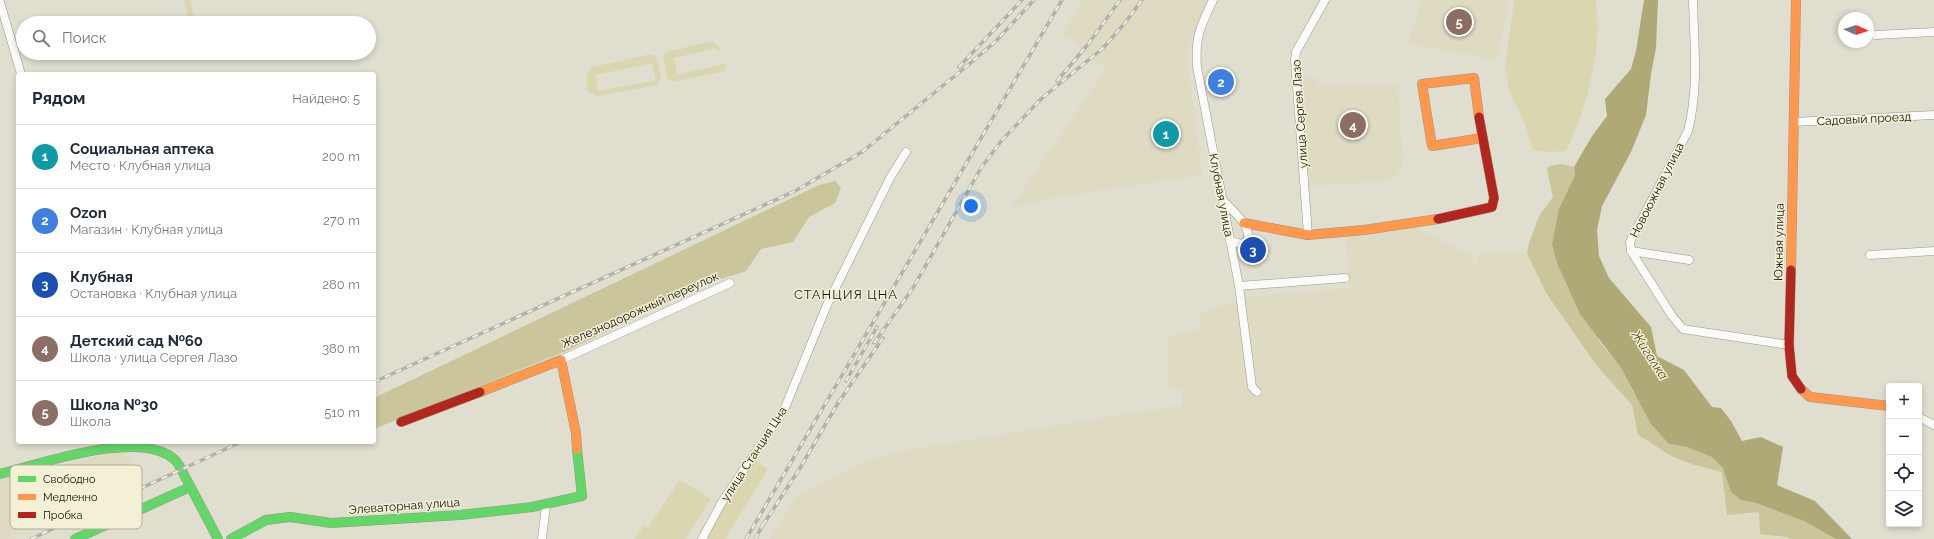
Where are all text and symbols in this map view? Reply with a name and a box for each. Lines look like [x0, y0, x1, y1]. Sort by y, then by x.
pin: 5 [1446, 7, 1472, 37]
north arrow [1838, 12, 1874, 48]
search box [16, 16, 376, 60]
icon: search [30, 27, 52, 49]
text: Поиск [62, 29, 107, 47]
street label: улица Сергея Лазо [1289, 59, 1311, 169]
pin: 2 [1208, 67, 1234, 97]
text: Рядом [32, 88, 85, 108]
text: Найдено: 5 [292, 91, 360, 106]
pin: 4 [1340, 110, 1366, 140]
street label: Садовый проезд [1816, 110, 1912, 128]
pin: 1 [1153, 119, 1179, 149]
text: Социальная аптека [70, 140, 214, 158]
street label: Новоюжная улица [1627, 140, 1687, 240]
text: 1 [42, 149, 48, 164]
text: 200 m [322, 149, 360, 164]
street label: Клубная улица [1206, 152, 1236, 238]
text: Место · Клубная улица [70, 158, 211, 173]
your location [961, 196, 981, 216]
street label: Южная улица [1771, 203, 1787, 281]
text: Ozon [70, 204, 107, 222]
text: 2 [41, 213, 49, 228]
text: 270 m [323, 213, 360, 228]
text: Магазин · Клубная улица [70, 222, 223, 237]
pin: 3 [1240, 235, 1266, 265]
text: Клубная [70, 268, 133, 286]
street label: Железнодорожный переулок [559, 269, 721, 351]
text: 3 [41, 277, 49, 292]
text: 280 m [322, 277, 360, 292]
text: Остановка · Клубная улица [70, 286, 237, 301]
district label: СТАНЦИЯ ЦНА [794, 287, 898, 302]
water label: Жигалка [1628, 327, 1671, 382]
text: Детский сад №60 [70, 332, 203, 350]
text: 4 [41, 341, 49, 356]
text: 380 m [322, 341, 360, 356]
text: Школа · улица Сергея Лазо [70, 350, 238, 365]
map controls [1886, 383, 1922, 527]
button: + [1886, 383, 1922, 419]
text: Школа №30 [70, 396, 158, 414]
street label: улица Станция Цна [718, 404, 790, 504]
text: 5 [41, 405, 49, 420]
text: 510 m [324, 405, 360, 420]
text: Школа [70, 414, 111, 429]
button: − [1886, 419, 1922, 455]
button: locate [1886, 455, 1922, 491]
legend [10, 465, 142, 529]
text: Свободно [43, 473, 96, 486]
text: Медленно [43, 491, 98, 504]
button: layers [1886, 491, 1922, 527]
street label: Элеваторная улица [348, 495, 460, 517]
text: Пробка [43, 509, 83, 522]

